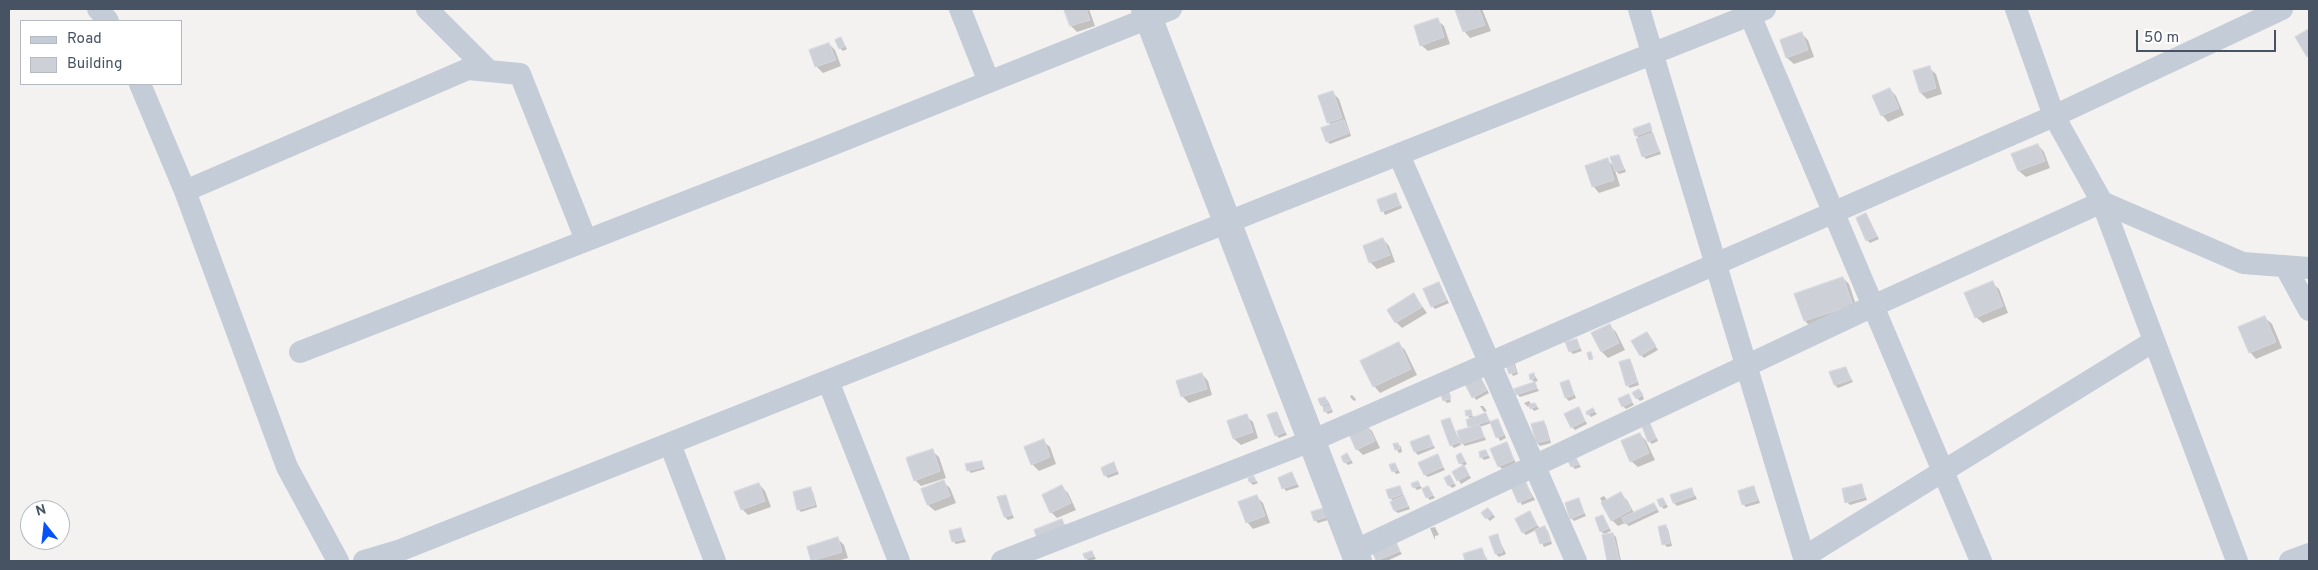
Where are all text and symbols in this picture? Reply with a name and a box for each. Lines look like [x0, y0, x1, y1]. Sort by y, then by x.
legend [20, 20, 182, 85]
scale bar [2138, 20, 2278, 52]
text: 50 m [2144, 29, 2179, 48]
text: Road [67, 30, 102, 49]
text: Building [67, 55, 122, 74]
north arrow [20, 500, 70, 550]
text: N [34, 502, 48, 521]

